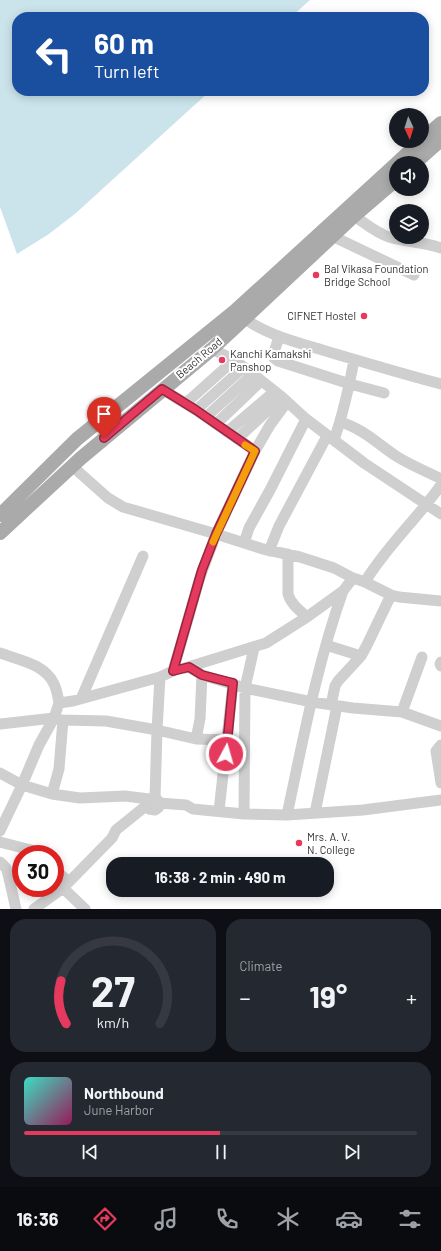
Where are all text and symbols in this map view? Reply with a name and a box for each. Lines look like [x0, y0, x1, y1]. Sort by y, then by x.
text: 60 m [94, 26, 154, 60]
icon: left [28, 28, 80, 80]
text: Turn left [94, 60, 160, 82]
north arrow [389, 108, 429, 148]
map controls [389, 108, 429, 244]
button: sound [389, 156, 429, 196]
button: layers [389, 204, 429, 244]
place label: Bal Vikasa Foundation Bridge School [324, 262, 429, 288]
marker: Bal Vikasa Foundation Bridge School [311, 270, 321, 280]
place label: CIFNET Hostel [287, 309, 356, 322]
marker: CIFNET Hostel [359, 311, 369, 321]
street label: Beach Road [173, 334, 224, 381]
place label: Kanchi Kamakshi Panshop [230, 347, 312, 373]
marker: Kanchi Kamakshi Panshop [217, 355, 227, 365]
pin [87, 397, 121, 438]
icon: arrive [93, 403, 115, 425]
position arrow [205, 733, 247, 775]
place label: Mrs. A. V. N. College [307, 830, 355, 856]
marker: Mrs. A. V. N. College [294, 838, 304, 848]
speed limit sign: 30 [12, 845, 64, 897]
text: 16:38 · 2 min · 490 m [154, 868, 286, 886]
text: Climate [240, 958, 283, 974]
text: 27 [91, 964, 135, 1014]
text: 19° [309, 978, 347, 1014]
text: − [240, 984, 251, 1010]
text: + [406, 984, 417, 1010]
text: km/h [97, 1013, 129, 1030]
text: Northbound [84, 1084, 164, 1102]
text: June Harbor [84, 1102, 154, 1118]
icon: previous [79, 1141, 101, 1163]
icon: pause [210, 1141, 232, 1163]
icon: next [341, 1141, 363, 1163]
icon: directions [91, 1205, 119, 1233]
icon: music [152, 1205, 180, 1233]
icon: phone [213, 1205, 241, 1233]
icon: climate [274, 1205, 302, 1233]
icon: car [335, 1205, 363, 1233]
icon: filters [396, 1205, 424, 1233]
text: 16:36 [17, 1208, 58, 1230]

